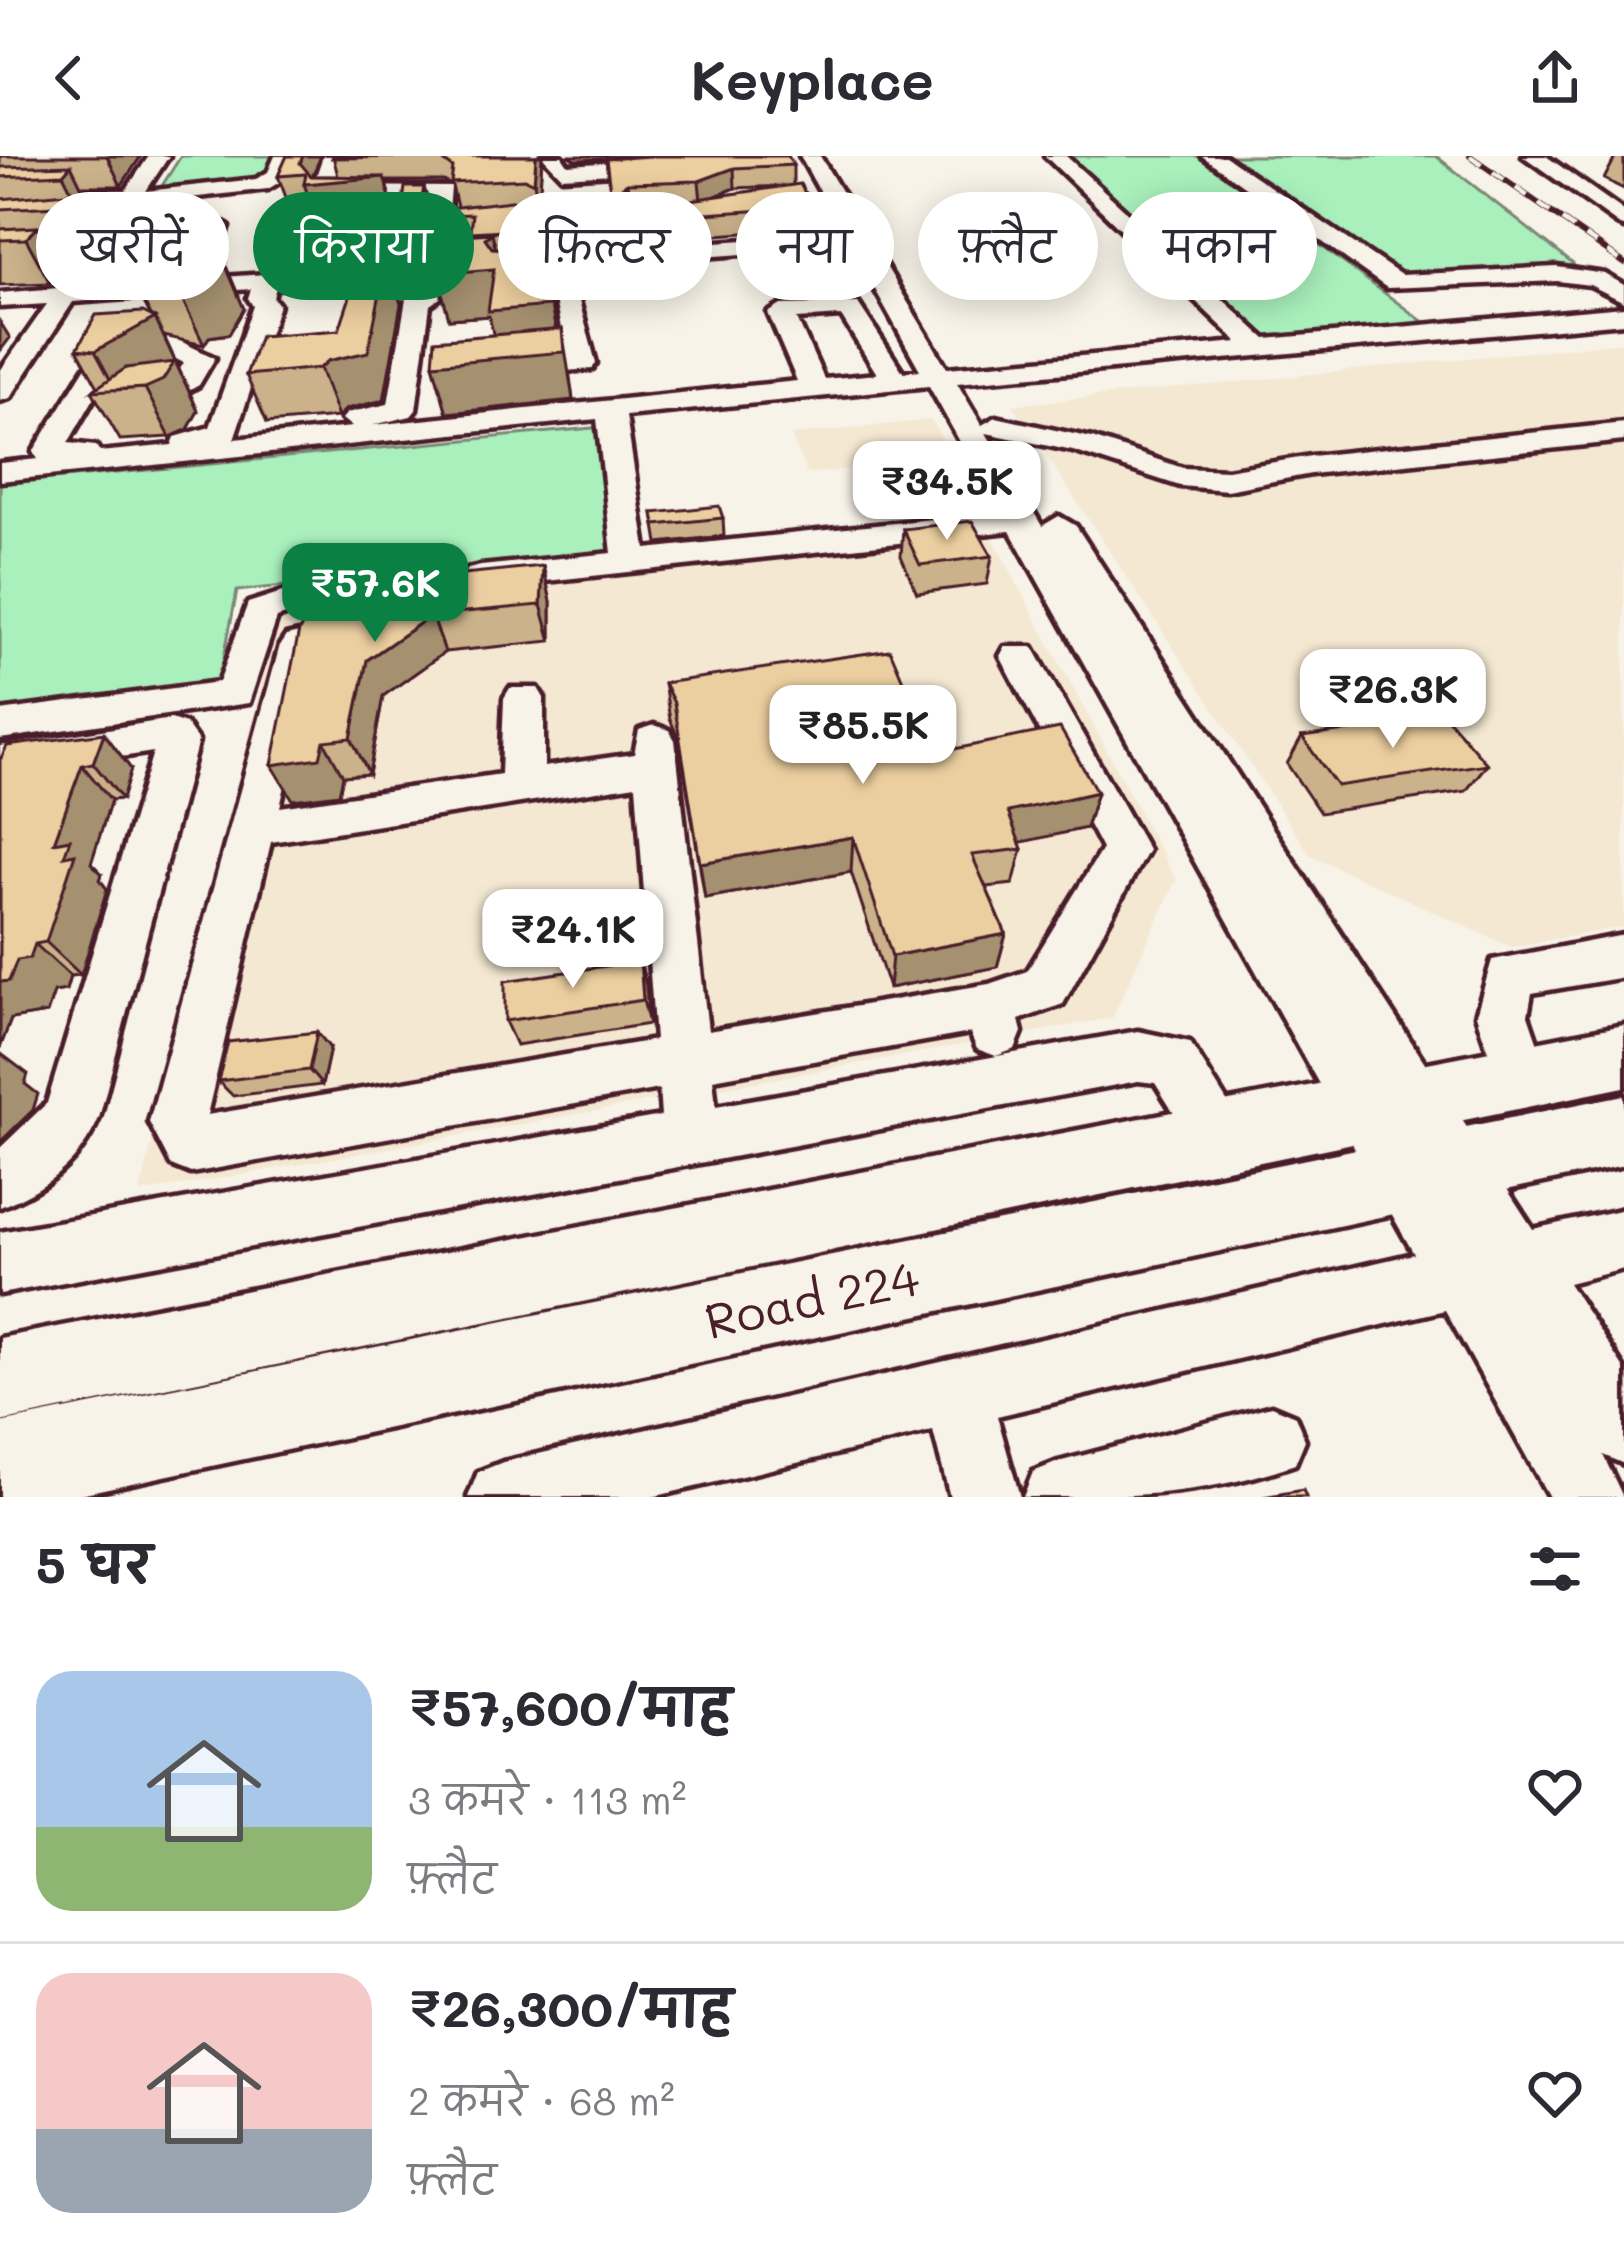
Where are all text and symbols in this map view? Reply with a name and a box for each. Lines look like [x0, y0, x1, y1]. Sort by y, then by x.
text: Keyplace [690, 43, 934, 114]
icon: back [36, 45, 102, 111]
icon: share [1522, 45, 1588, 111]
chip: खरीदें [36, 192, 229, 300]
chip: किराया [253, 192, 474, 300]
chip: फ़िल्टर [498, 192, 712, 300]
chip: नया [736, 192, 894, 300]
chip: फ़्लैट [918, 192, 1098, 300]
chip: मकान [1122, 192, 1317, 300]
pin: ₹34.5K [849, 441, 1045, 543]
text: ₹34.5K [880, 454, 1014, 505]
pin: ₹57.6K [277, 543, 473, 645]
text: ₹57.6K [309, 556, 441, 607]
pin: ₹26.3K [1295, 649, 1491, 751]
text: ₹26.3K [1327, 662, 1459, 713]
pin: ₹85.5K [765, 685, 961, 787]
text: ₹85.5K [796, 698, 930, 749]
pin: ₹24.1K [475, 889, 671, 991]
text: ₹24.1K [509, 902, 637, 953]
street label: Road 224 [699, 1245, 924, 1351]
text: 5 घर [36, 1529, 152, 1596]
icon: filters [1522, 1536, 1588, 1602]
text: ₹57,600/माह [408, 1672, 732, 1739]
icon: home [132, 1719, 276, 1863]
icon: heart [1522, 1758, 1588, 1824]
text: 3 कमरे · 113 m² [408, 1773, 686, 1824]
text: फ़्लैट [408, 1852, 497, 1903]
text: ₹26,300/माह [408, 1973, 732, 2040]
icon: home [132, 2021, 276, 2165]
icon: heart [1522, 2060, 1588, 2126]
text: 2 कमरे · 68 m² [408, 2074, 675, 2125]
text: फ़्लैट [408, 2153, 497, 2204]

